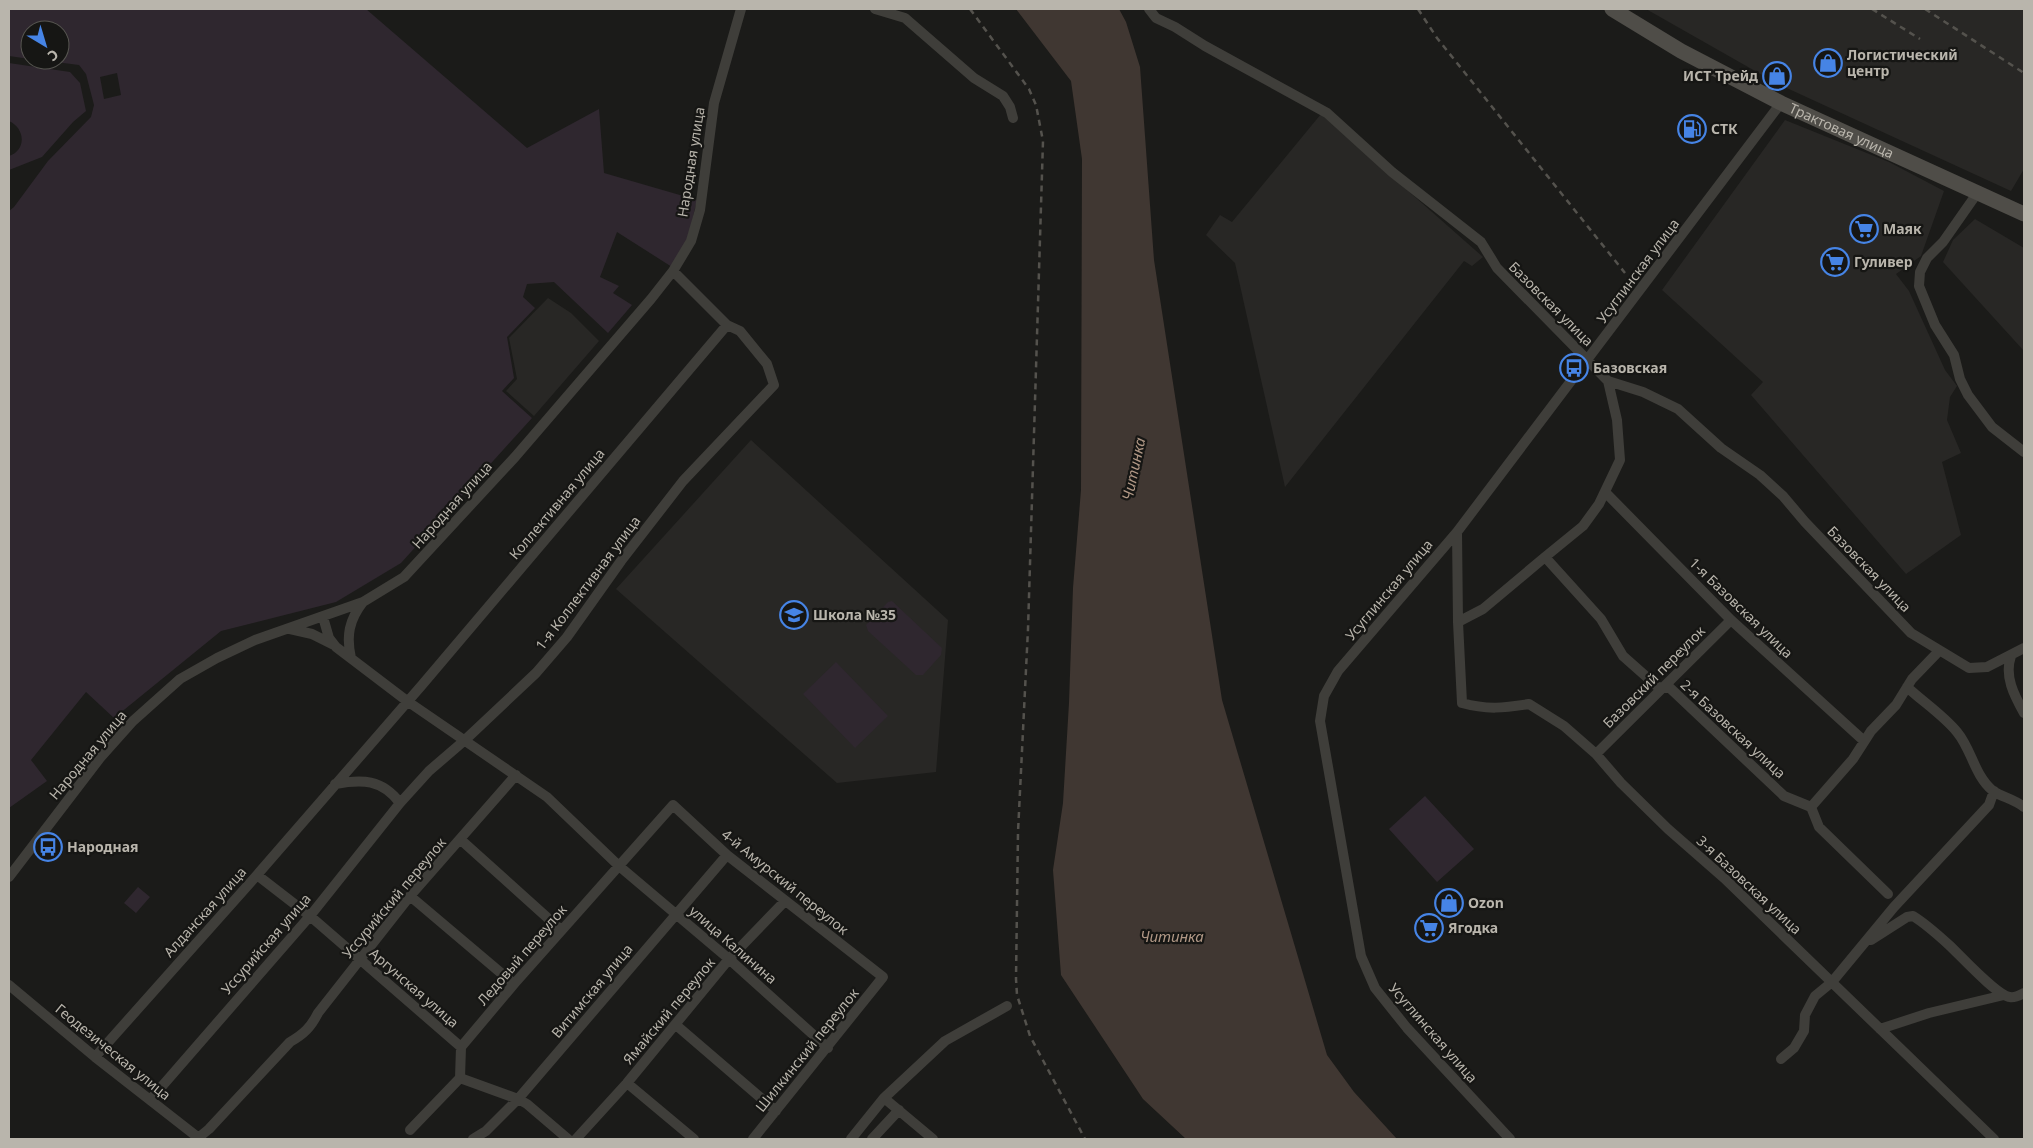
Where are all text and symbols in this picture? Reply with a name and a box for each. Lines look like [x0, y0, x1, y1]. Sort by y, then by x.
north arrow [20, 20, 70, 70]
text: С [44, 45, 63, 66]
place label: Логистический центр [1847, 45, 1958, 80]
shop icon: Логистический центр [1813, 48, 1843, 78]
shop icon: ИСТ Трейд [1762, 61, 1792, 91]
place label: ИСТ Трейд [1683, 66, 1758, 85]
street label: Трактовая улица [1786, 98, 1897, 162]
street label: Народная улица [672, 106, 709, 218]
fuel station icon: СТК [1677, 114, 1707, 144]
place label: СТК [1711, 119, 1738, 138]
supermarket icon: Маяк [1849, 214, 1879, 244]
street label: Усуглинская улица [1592, 215, 1683, 327]
place label: Маяк [1883, 219, 1922, 238]
supermarket icon: Гуливер [1820, 247, 1850, 277]
place label: Гуливер [1854, 252, 1913, 271]
street label: Базовская улица [1505, 257, 1598, 350]
bus stop icon: Базовская [1559, 353, 1589, 383]
place label: Базовская [1593, 358, 1667, 377]
water label: Читинка [1117, 435, 1150, 502]
street label: Коллективная улица [505, 444, 609, 563]
street label: Народная улица [407, 457, 496, 552]
street label: 1-я Коллективная улица [531, 512, 644, 654]
street label: Базовская улица [1823, 522, 1915, 616]
street label: Усуглинская улица [1341, 535, 1436, 644]
street label: 1-я Базовская улица [1686, 553, 1797, 662]
school or university icon: Школа №35 [779, 600, 809, 630]
place label: Школа №35 [813, 605, 896, 624]
street label: Базовский переулок [1598, 621, 1709, 732]
street label: 2-я Базовская улица [1677, 675, 1790, 782]
street label: Народная улица [45, 706, 131, 803]
street label: 4-й Амурский переулок [718, 825, 853, 939]
street label: 3-я Базовская улица [1693, 831, 1806, 938]
bus stop icon: Народная [33, 832, 63, 862]
street label: Уссурийский переулок [337, 833, 450, 962]
place label: Народная [67, 837, 138, 856]
street label: Алданская улица [159, 862, 250, 961]
shop icon: Ozon [1434, 888, 1464, 918]
street label: Уссурийская улица [217, 889, 315, 998]
place label: Ozon [1468, 893, 1504, 912]
street label: Ледовый переулок [473, 900, 571, 1009]
street label: улица Калинина [685, 901, 781, 988]
supermarket icon: Ягодка [1414, 913, 1444, 943]
place label: Ягодка [1448, 918, 1498, 937]
water label: Читинка [1140, 926, 1204, 946]
street label: Витимская улица [547, 940, 636, 1042]
street label: Аргунская улица [366, 944, 463, 1032]
street label: Ямайский переулок [618, 953, 719, 1068]
street label: Усуглинская улица [1385, 979, 1482, 1087]
street label: Шилкинский переулок [751, 983, 863, 1115]
street label: Геодезическая улица [52, 999, 175, 1104]

